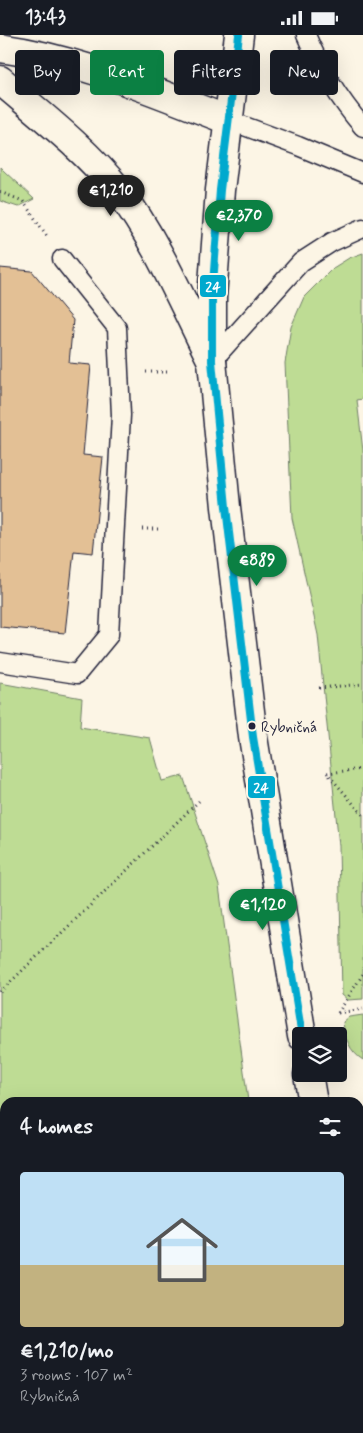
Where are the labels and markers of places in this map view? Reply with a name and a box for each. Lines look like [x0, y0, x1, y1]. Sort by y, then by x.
pin: €1,210 [70, 175, 152, 217]
pin: €2,370 [198, 199, 280, 242]
pin: €889 [227, 545, 287, 587]
place label: Rybničná [261, 718, 317, 738]
marker: Rybničná [247, 721, 257, 731]
pin: €1,120 [222, 889, 304, 931]

